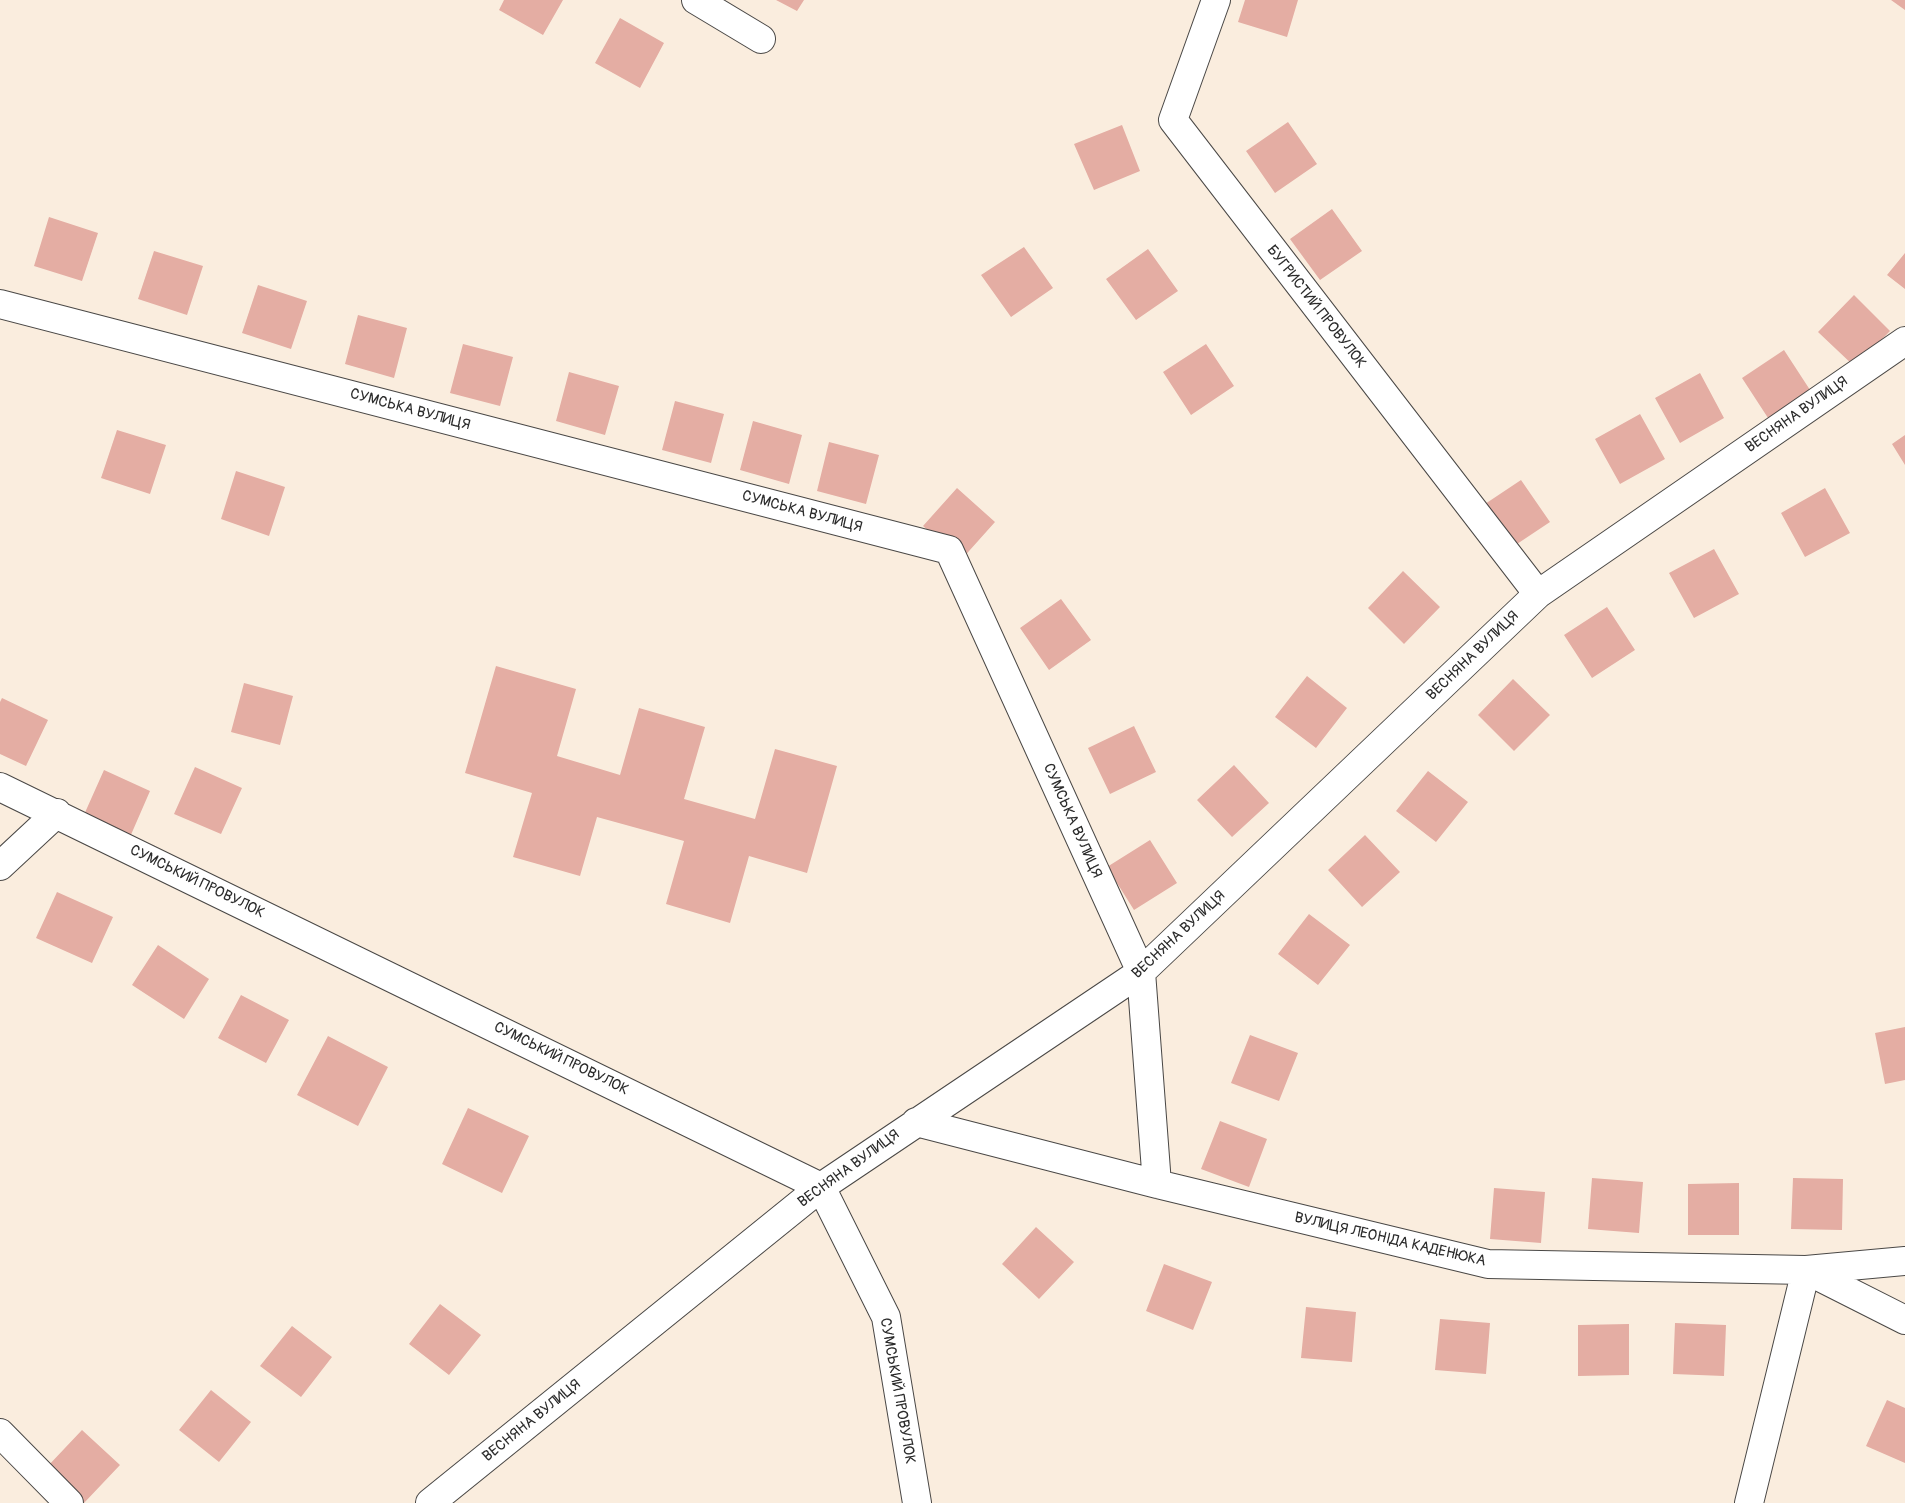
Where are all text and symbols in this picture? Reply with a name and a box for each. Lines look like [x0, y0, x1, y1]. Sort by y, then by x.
street label: БУГРИСТИЙ ПРОВУЛОК [1262, 242, 1370, 372]
street label: ВЕСНЯНА ВУЛИЦЯ [1742, 373, 1852, 457]
street label: СУМСЬКА ВУЛИЦЯ [348, 385, 472, 435]
street label: СУМСЬКА ВУЛИЦЯ [740, 487, 864, 537]
street label: ВЕСНЯНА ВУЛИЦЯ [1423, 607, 1523, 705]
street label: СУМСЬКА ВУЛИЦЯ [1039, 761, 1105, 881]
street label: СУМСЬКИЙ ПРОВУЛОК [127, 842, 267, 922]
street label: ВЕСНЯНА ВУЛИЦЯ [1129, 887, 1229, 983]
street label: СУМСЬКИЙ ПРОВУЛОК [491, 1019, 631, 1099]
street label: ВЕСНЯНА ВУЛИЦЯ [795, 1126, 903, 1212]
street label: ВУЛИЦЯ ЛЕОНІДА КАДЕНЮКА [1292, 1209, 1488, 1271]
street label: СУМСЬКИЙ ПРОВУЛОК [875, 1317, 919, 1465]
street label: ВЕСНЯНА ВУЛИЦЯ [479, 1376, 585, 1466]

